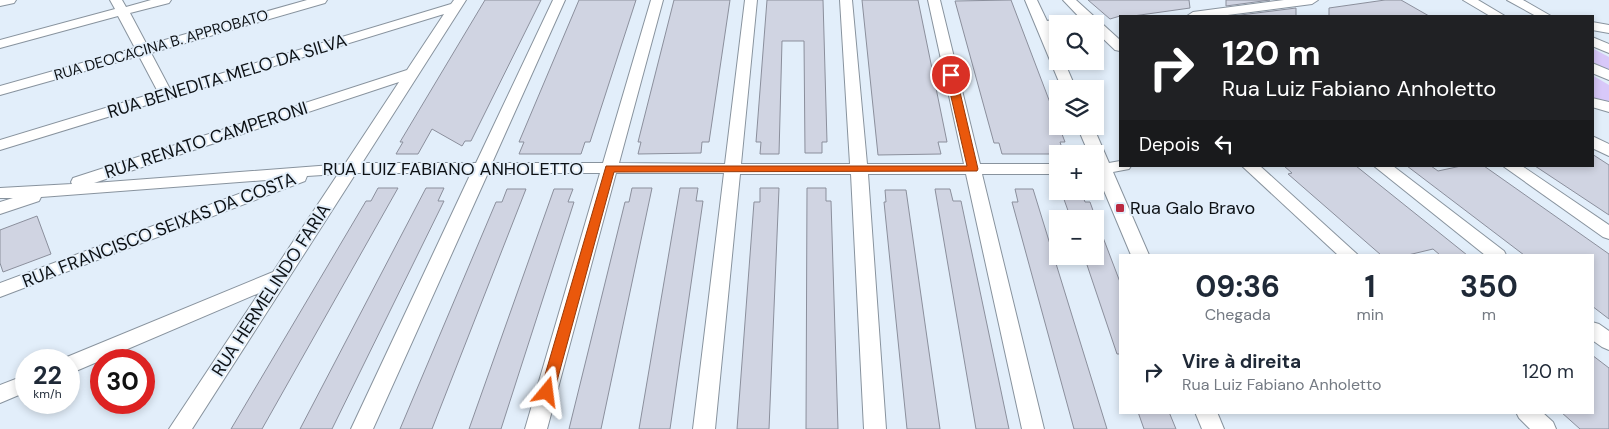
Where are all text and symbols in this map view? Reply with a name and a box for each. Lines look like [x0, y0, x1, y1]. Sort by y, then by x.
street label: RUA DEOCACINA B. APPROBATO [51, 5, 271, 85]
map controls [1049, 15, 1104, 265]
button: search [1049, 15, 1104, 70]
street label: RUA BENEDITA MELO DA SILVA [104, 28, 350, 124]
text: 120 m [1222, 30, 1321, 76]
icon: right [1139, 35, 1204, 100]
pin [930, 54, 972, 96]
icon: arrive [937, 61, 965, 89]
text: Rua Luiz Fabiano Anholetto [1222, 74, 1496, 103]
button: layers [1049, 80, 1104, 135]
street label: RUA RENATO CAMPERONI [101, 96, 311, 184]
icon: left [1210, 130, 1238, 158]
text: Depois [1139, 132, 1200, 157]
button: + [1049, 145, 1104, 200]
street label: RUA LUIZ FABIANO ANHOLETTO [323, 157, 583, 181]
street label: RUA FRANCISCO SEIXAS DA COSTA [19, 167, 299, 293]
place label: Rua Galo Bravo [1130, 196, 1255, 220]
street label: RUA HERMELINDO FARIA [206, 199, 336, 381]
marker: Rua Galo Bravo [1114, 202, 1126, 214]
button: − [1049, 210, 1104, 265]
text: 09:36 [1195, 267, 1280, 306]
text: 1 [1365, 267, 1375, 306]
text: 350 [1460, 267, 1518, 306]
text: Chegada [1205, 304, 1271, 325]
text: min [1356, 304, 1384, 325]
text: m [1482, 304, 1496, 325]
speed limit sign: 30 [90, 349, 155, 414]
text: Vire à direita [1182, 349, 1301, 374]
icon: right [1139, 358, 1167, 386]
text: 22 [33, 359, 62, 392]
text: 120 m [1522, 359, 1574, 384]
position arrow [520, 365, 572, 417]
text: Rua Luiz Fabiano Anholetto [1182, 374, 1382, 395]
text: km/h [33, 386, 62, 402]

